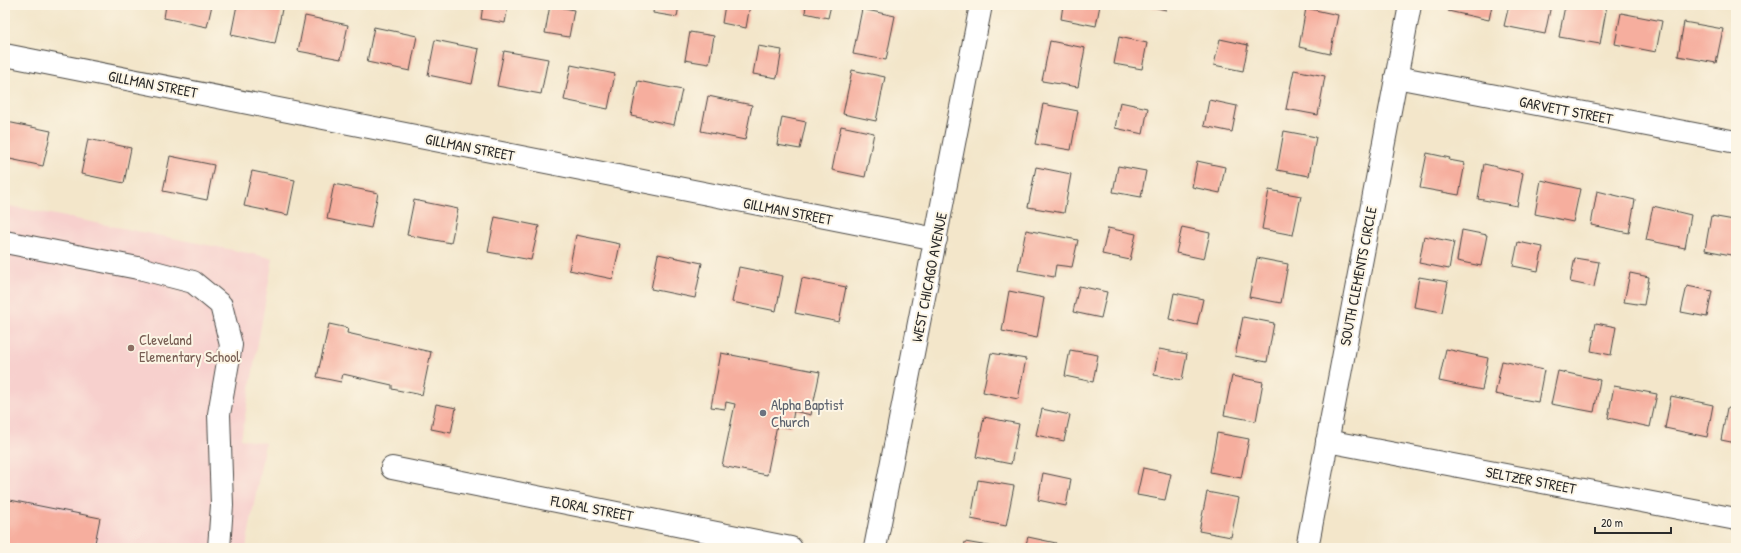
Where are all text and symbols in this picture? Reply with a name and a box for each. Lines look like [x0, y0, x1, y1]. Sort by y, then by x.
street label: GILLMAN STREET [107, 65, 200, 103]
street label: GARVETT STREET [1517, 91, 1616, 130]
street label: GILLMAN STREET [424, 128, 517, 166]
street label: GILLMAN STREET [742, 192, 835, 230]
street label: SOUTH CLEMENTS CIRCLE [1334, 204, 1382, 347]
street label: WEST CHICAGO AVENUE [906, 210, 952, 344]
place label: Cleveland Elementary School [139, 329, 240, 367]
marker: Cleveland Elementary School [126, 343, 136, 353]
place label: Alpha Baptist Church [771, 394, 845, 432]
marker: Alpha Baptist Church [758, 408, 768, 418]
street label: SELTZER STREET [1484, 461, 1579, 499]
street label: FLORAL STREET [548, 490, 636, 526]
scale bar [1595, 509, 1671, 535]
text: 20 m [1601, 514, 1623, 531]

